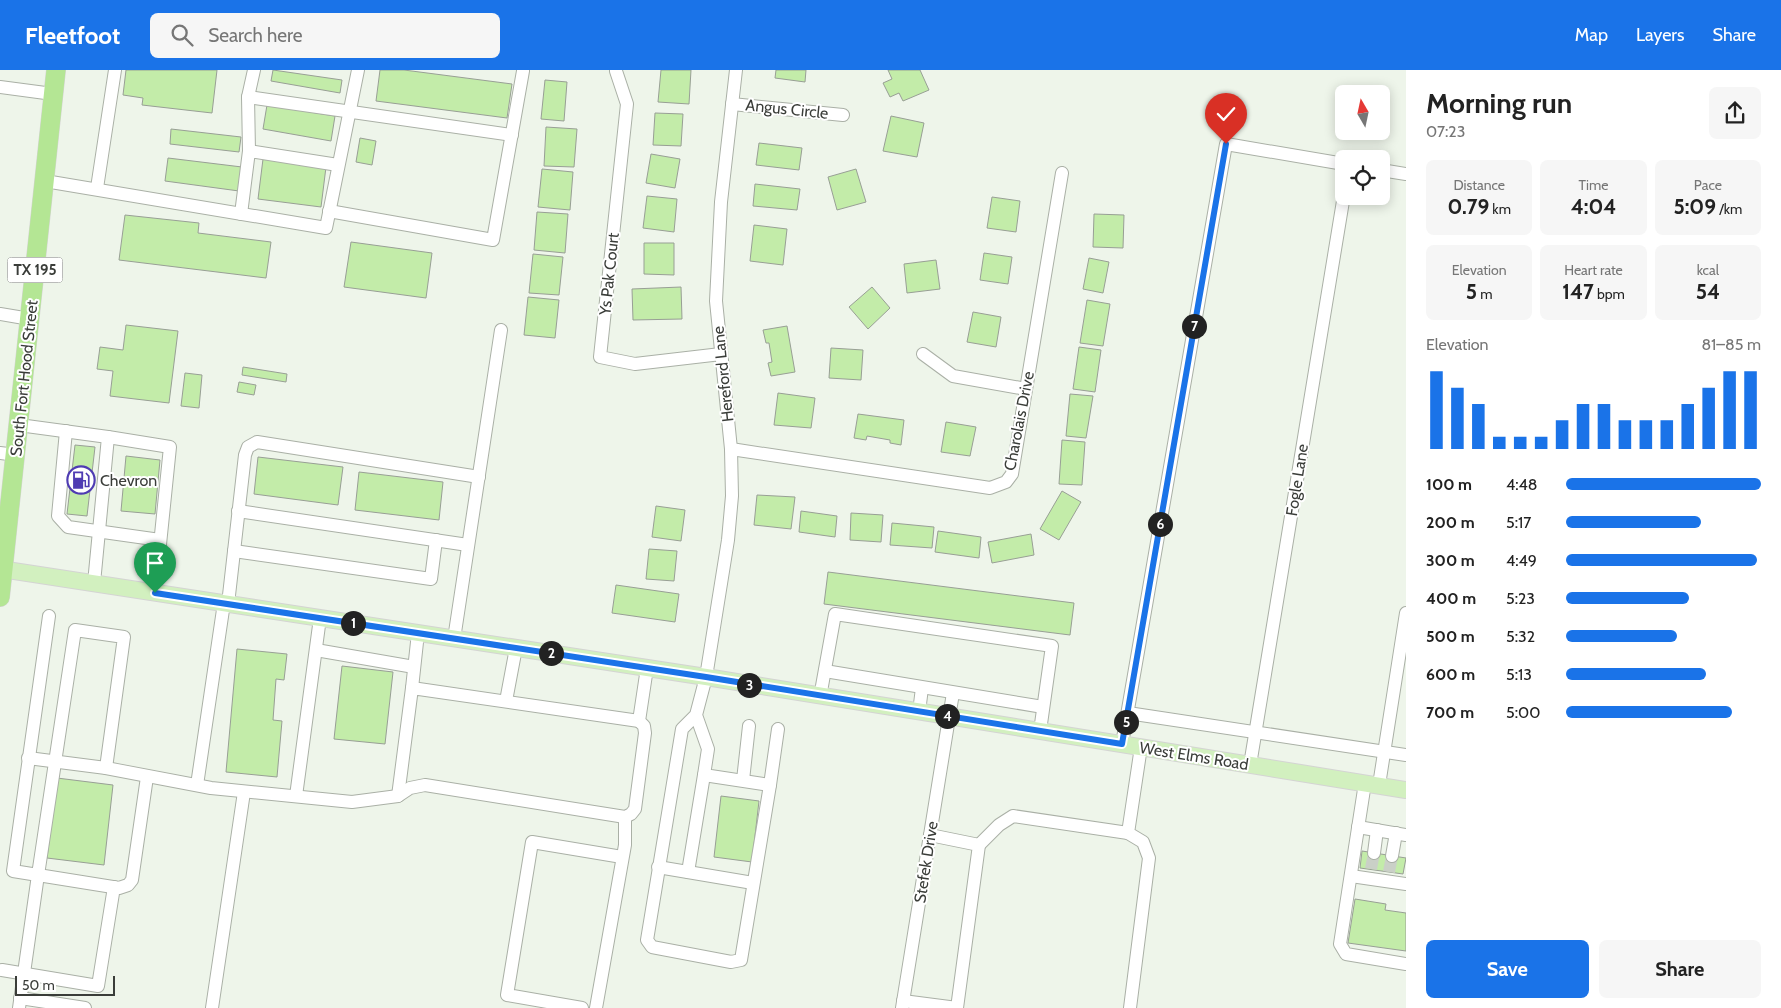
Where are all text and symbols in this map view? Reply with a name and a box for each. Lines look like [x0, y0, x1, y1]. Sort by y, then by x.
search box [150, 13, 500, 58]
text: Fleetfoot [25, 21, 120, 50]
icon: search [168, 21, 196, 49]
text: Search here [208, 24, 303, 47]
text: Map [1575, 24, 1608, 46]
text: Layers [1636, 24, 1685, 46]
text: Share [1713, 24, 1756, 46]
north arrow [1335, 85, 1390, 140]
map controls [1335, 85, 1390, 205]
text: Morning run [1426, 86, 1572, 120]
button: share [1709, 87, 1761, 139]
pin [1205, 93, 1247, 144]
street label: Angus Circle [745, 95, 829, 123]
icon: check [1212, 100, 1240, 128]
text: 07:23 [1426, 122, 1465, 141]
button: locate [1335, 150, 1390, 205]
text: Distance [1453, 176, 1505, 194]
text: Time [1579, 176, 1608, 194]
text: Pace [1694, 176, 1722, 194]
text: 0.79 [1447, 194, 1489, 219]
text: 4:04 [1571, 194, 1616, 219]
text: 5:09 [1673, 194, 1716, 219]
text: km [1489, 200, 1511, 218]
text: /km [1716, 200, 1742, 218]
street label: Ys Pak Court [595, 231, 623, 317]
road number: TX 195 [8, 258, 62, 282]
text: Elevation [1452, 261, 1507, 279]
text: Heart rate [1564, 261, 1623, 279]
text: kcal [1697, 261, 1719, 279]
text: 5 [1466, 279, 1477, 304]
text: 147 [1562, 279, 1594, 304]
text: 54 [1696, 279, 1720, 304]
text: m [1477, 285, 1493, 303]
text: bpm [1594, 285, 1625, 303]
street label: South Fort Hood Street [6, 298, 42, 457]
pin: 7 [1182, 314, 1206, 338]
text: 7 [1191, 317, 1198, 335]
street label: Hereford Lane [709, 325, 737, 423]
text: Elevation [1426, 335, 1489, 354]
text: 81–85 m [1701, 335, 1761, 354]
street label: Charolais Drive [1000, 370, 1038, 472]
street label: Fogle Lane [1282, 443, 1312, 517]
fuel station icon: Chevron [66, 465, 96, 495]
place label: Chevron [100, 471, 157, 490]
text: 100 m [1426, 475, 1472, 494]
text: 4:48 [1506, 475, 1538, 494]
pin: 6 [1148, 512, 1172, 536]
text: 200 m [1426, 513, 1475, 532]
text: 5:17 [1506, 513, 1531, 532]
text: 6 [1157, 515, 1164, 533]
pin [134, 542, 176, 593]
icon: arrive [141, 549, 169, 577]
text: 300 m [1426, 551, 1475, 570]
text: 4:49 [1506, 551, 1537, 570]
text: 400 m [1426, 589, 1476, 608]
text: 5:23 [1506, 589, 1535, 608]
pin: 1 [340, 610, 366, 636]
text: 1 [351, 614, 356, 632]
text: 500 m [1426, 627, 1475, 646]
text: 5:32 [1506, 627, 1535, 646]
pin: 2 [538, 640, 564, 666]
text: 2 [548, 644, 555, 662]
text: 600 m [1426, 665, 1475, 684]
text: 5:13 [1506, 665, 1532, 684]
pin: 3 [736, 672, 762, 698]
text: 3 [746, 676, 753, 694]
text: 700 m [1426, 703, 1474, 722]
text: 5:00 [1506, 703, 1540, 722]
pin: 4 [934, 704, 960, 728]
text: 4 [943, 707, 952, 725]
pin: 5 [1114, 710, 1138, 734]
text: 5 [1123, 713, 1130, 731]
street label: West Elms Road [1138, 738, 1250, 774]
street label: Stefek Drive [910, 820, 942, 904]
button: Save [1426, 940, 1589, 998]
button: Share [1599, 940, 1761, 998]
scale bar [15, 973, 115, 996]
text: 50 m [22, 976, 55, 994]

